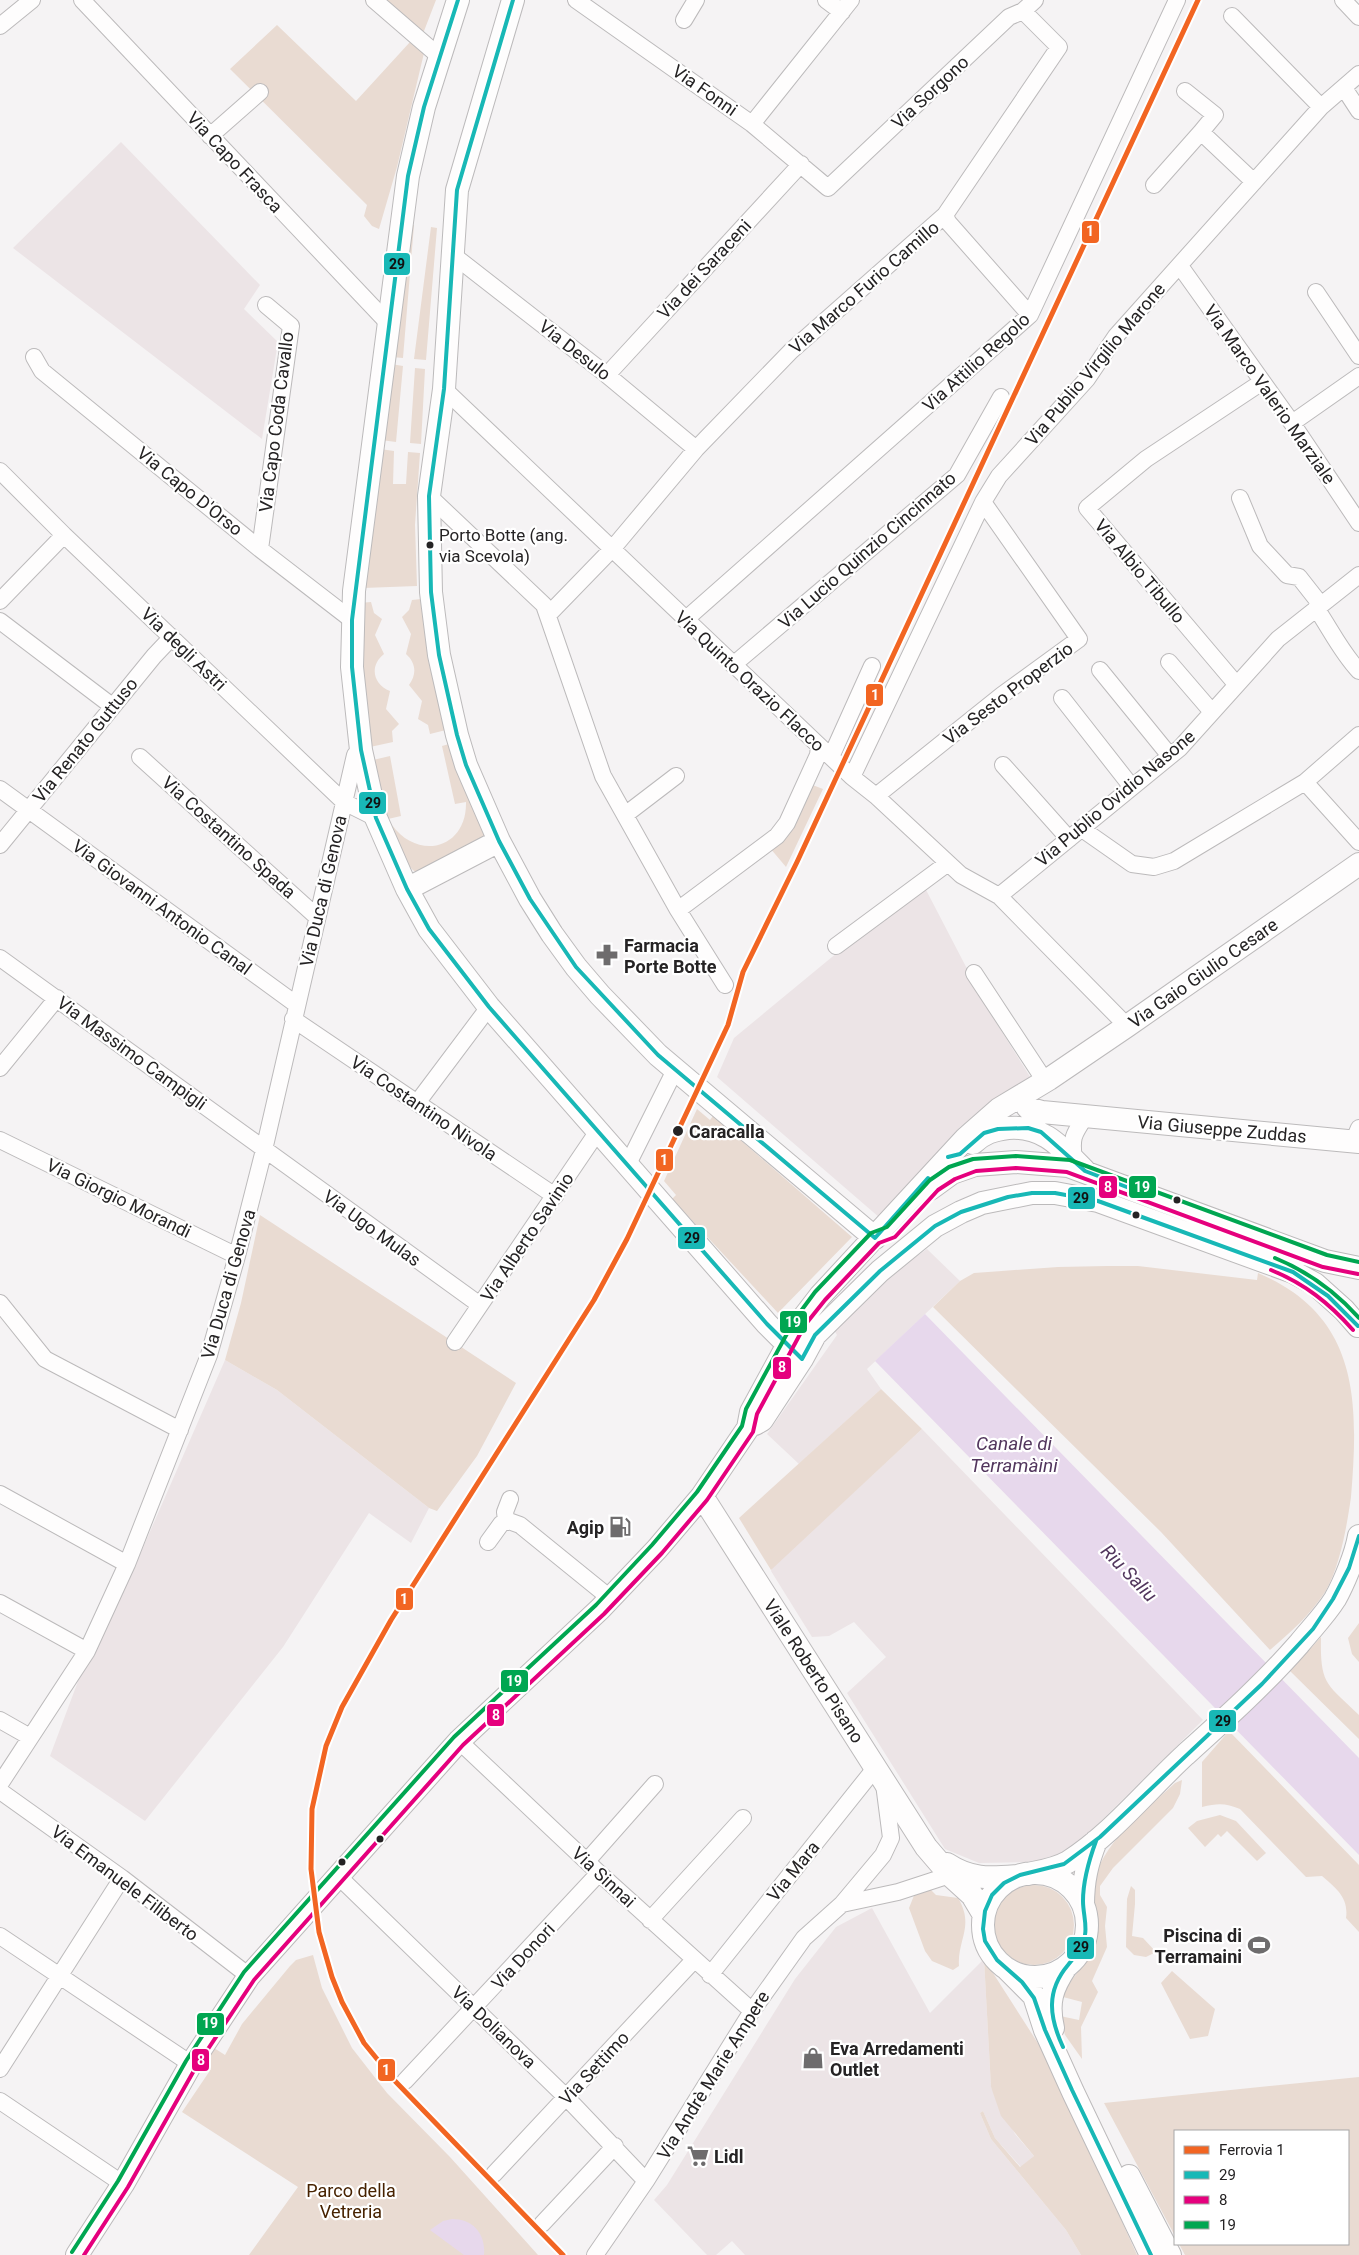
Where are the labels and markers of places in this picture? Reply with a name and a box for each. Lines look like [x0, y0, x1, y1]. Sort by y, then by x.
place label: Porto Botte (ang. via Scevola) [439, 525, 568, 566]
marker: Porto Botte (ang. via Scevola) [425, 540, 435, 550]
place label: Farmacia Porte Botte [624, 935, 717, 977]
pharmacy icon: Farmacia Porte Botte [594, 942, 620, 968]
place label: Caracalla [689, 1121, 765, 1142]
marker: Caracalla [671, 1124, 685, 1138]
unlabelled marker [1172, 1195, 1182, 1205]
unlabelled marker [1131, 1210, 1141, 1220]
fuel station icon: Agip [607, 1514, 633, 1540]
place label: Agip [567, 1517, 604, 1538]
unlabelled marker [375, 1834, 385, 1844]
unlabelled marker [337, 1857, 347, 1867]
place label: Piscina di Terramaini [1155, 1925, 1242, 1967]
sports icon: Piscina di Terramaini [1246, 1932, 1272, 1958]
place label: Eva Arredamenti Outlet [830, 2038, 964, 2080]
shop icon: Eva Arredamenti Outlet [800, 2045, 826, 2071]
supermarket icon: Lidl [685, 2143, 711, 2169]
place label: Lidl [714, 2146, 743, 2167]

